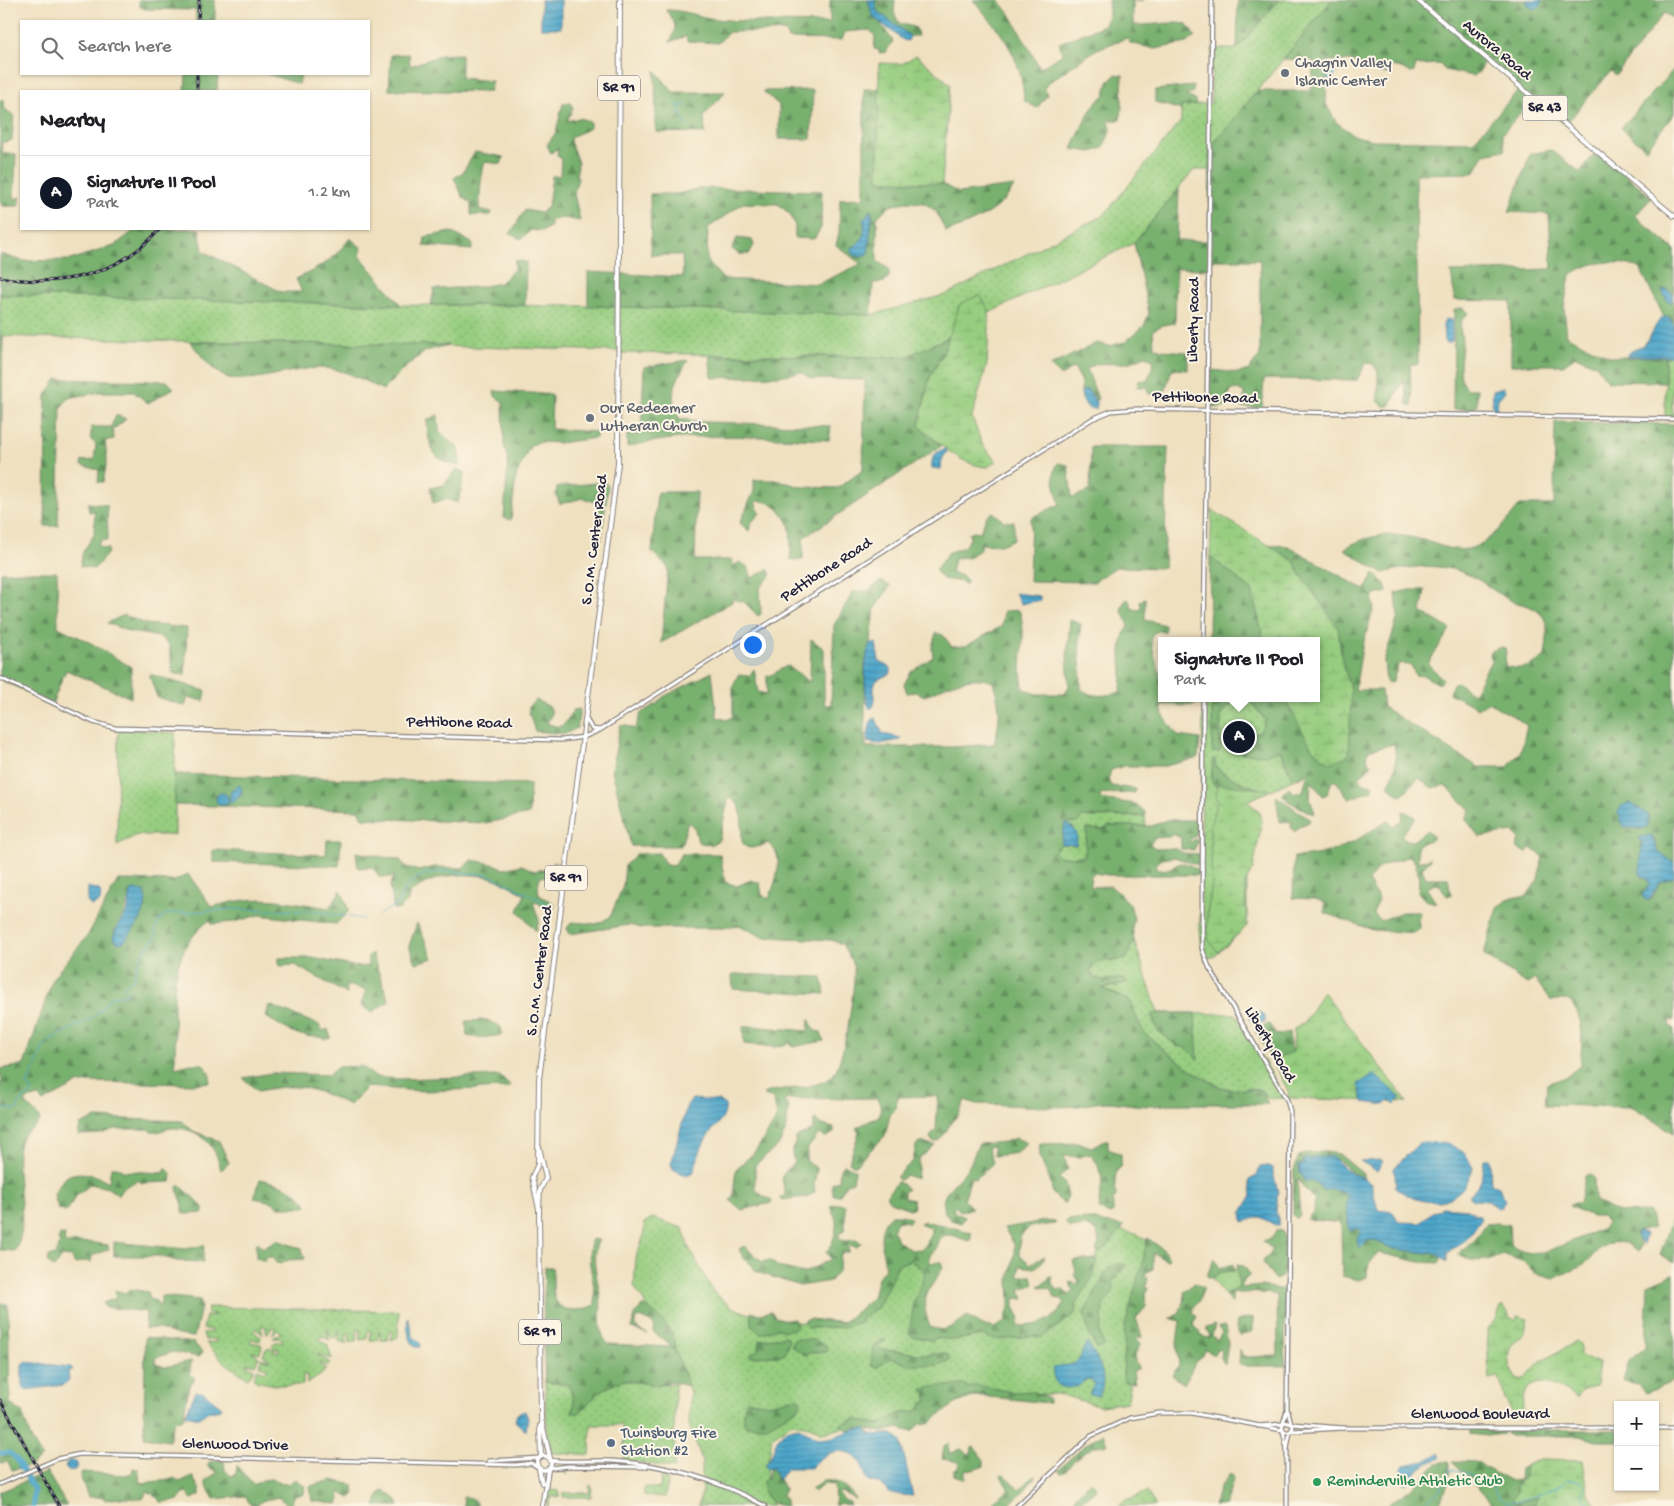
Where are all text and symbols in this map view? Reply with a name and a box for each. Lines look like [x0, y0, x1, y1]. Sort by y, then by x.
street label: Aurora Road [1458, 17, 1536, 86]
search box [20, 20, 370, 75]
icon: search [38, 34, 66, 62]
text: Search here [78, 36, 172, 59]
place label: Chagrin Valley Islamic Center [1295, 55, 1392, 92]
marker: Chagrin Valley Islamic Center [1279, 67, 1291, 79]
road number: SR 91 [598, 76, 640, 100]
road number: SR 43 [1522, 96, 1568, 120]
text: Nearby [40, 110, 105, 135]
text: Signature II Pool [87, 172, 216, 195]
text: A [51, 184, 61, 203]
text: 1.2 km [308, 184, 350, 203]
text: Park [87, 195, 118, 214]
street label: Liberty Road [1185, 276, 1205, 363]
street label: Pettibone Road [1151, 389, 1259, 409]
place label: Our Redeemer Lutheran Church [600, 400, 708, 437]
marker: Our Redeemer Lutheran Church [584, 412, 596, 424]
street label: S.O.M. Center Road [579, 472, 614, 606]
street label: Pettibone Road [777, 534, 878, 608]
your location [740, 632, 766, 658]
popup [1158, 637, 1320, 702]
text: Signature II Pool [1174, 649, 1304, 672]
text: Park [1174, 672, 1205, 691]
street label: Pettibone Road [405, 714, 513, 734]
pin: A [1223, 718, 1255, 756]
road number: SR 91 [545, 866, 587, 890]
street label: S.O.M. Center Road [524, 903, 559, 1037]
street label: Liberty Road [1239, 1004, 1300, 1088]
road number: SR 91 [519, 1320, 561, 1344]
map controls [1614, 1401, 1659, 1491]
button: + [1614, 1401, 1659, 1446]
street label: Glenwood Boulevard [1411, 1406, 1551, 1425]
place label: Twinsburg Fire Station #2 [620, 1425, 717, 1462]
street label: Glenwood Drive [182, 1436, 289, 1456]
marker: Twinsburg Fire Station #2 [605, 1437, 617, 1449]
button: − [1614, 1446, 1659, 1491]
place label: Reminderville Athletic Club [1327, 1473, 1503, 1492]
marker: Reminderville Athletic Club [1311, 1476, 1323, 1488]

